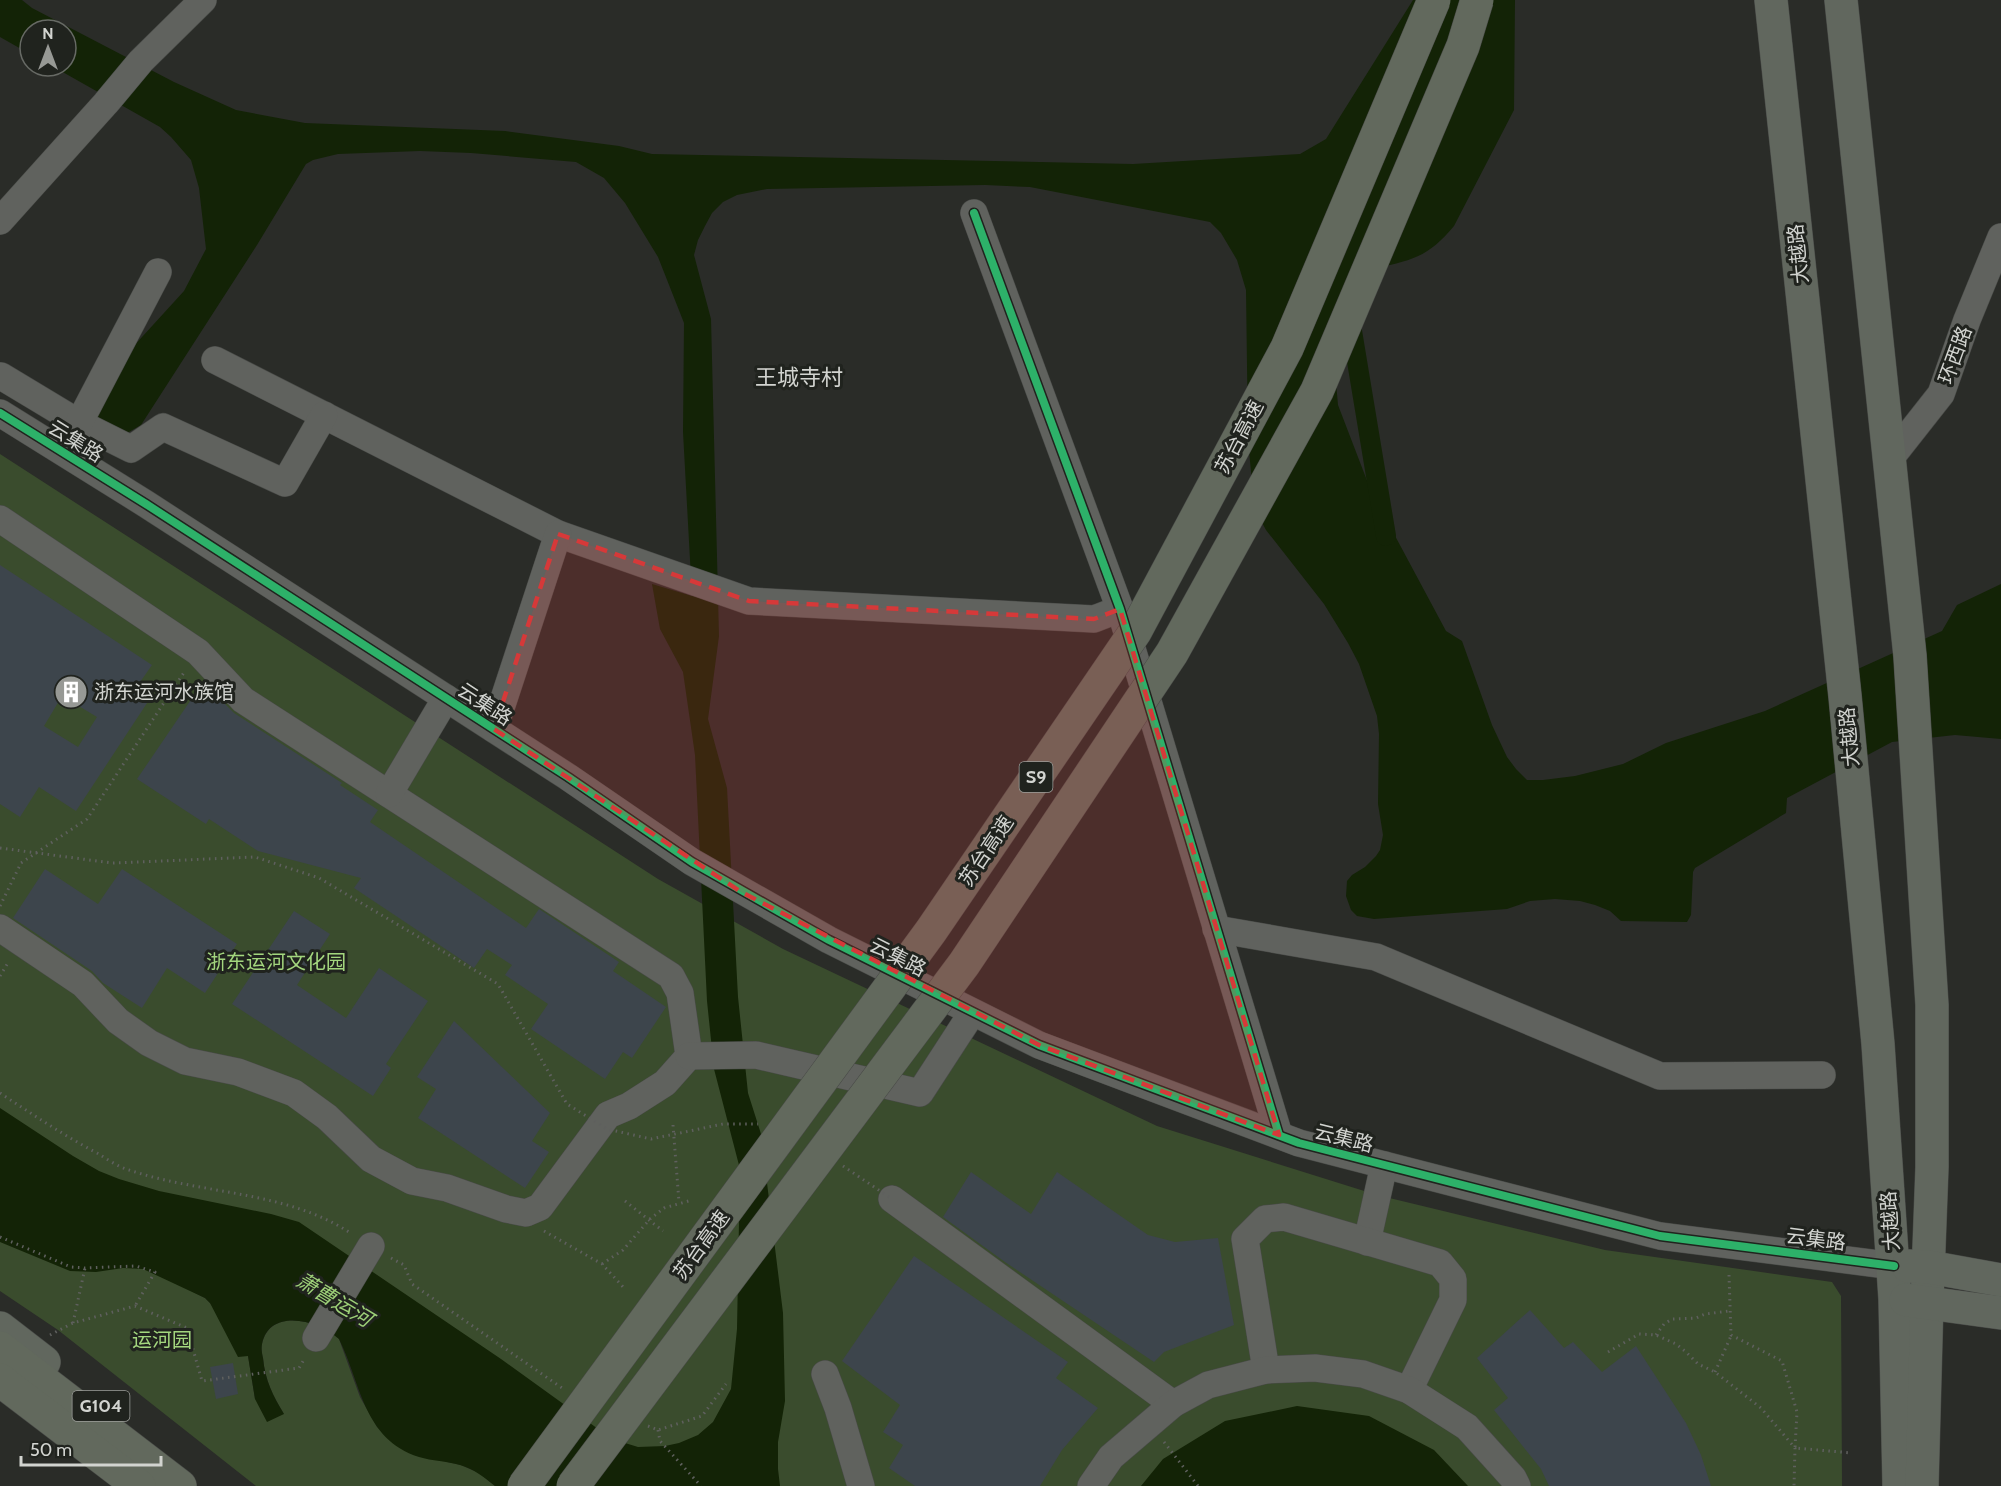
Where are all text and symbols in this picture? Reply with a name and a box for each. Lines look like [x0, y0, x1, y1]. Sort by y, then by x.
north arrow [18, 18, 78, 78]
text: N [42, 24, 54, 43]
street label: 大越路 [1783, 223, 1813, 285]
street label: 环西路 [1933, 323, 1977, 387]
district label: 王城寺村 [755, 364, 843, 391]
street label: 苏台高速 [1210, 396, 1268, 478]
street label: 云集路 [44, 415, 108, 467]
building icon: 浙东运河水族馆 [53, 674, 89, 710]
street label: 云集路 [453, 678, 517, 730]
place label: 浙东运河水族馆 [94, 680, 234, 704]
street label: 大越路 [1834, 706, 1864, 768]
road number: S9 [1020, 762, 1052, 792]
street label: 苏台高速 [954, 811, 1018, 891]
street label: 云集路 [866, 933, 930, 981]
park label: 浙东运河文化园 [206, 950, 346, 974]
street label: 云集路 [1312, 1119, 1376, 1157]
street label: 大越路 [1876, 1190, 1904, 1252]
street label: 苏台高速 [668, 1206, 734, 1284]
street label: 云集路 [1785, 1223, 1847, 1255]
water label: 萧曹运河 [292, 1267, 380, 1334]
park label: 运河园 [132, 1328, 192, 1352]
road number: G104 [72, 1391, 130, 1421]
scale bar [21, 1429, 160, 1467]
text: 50 m [30, 1439, 72, 1461]

